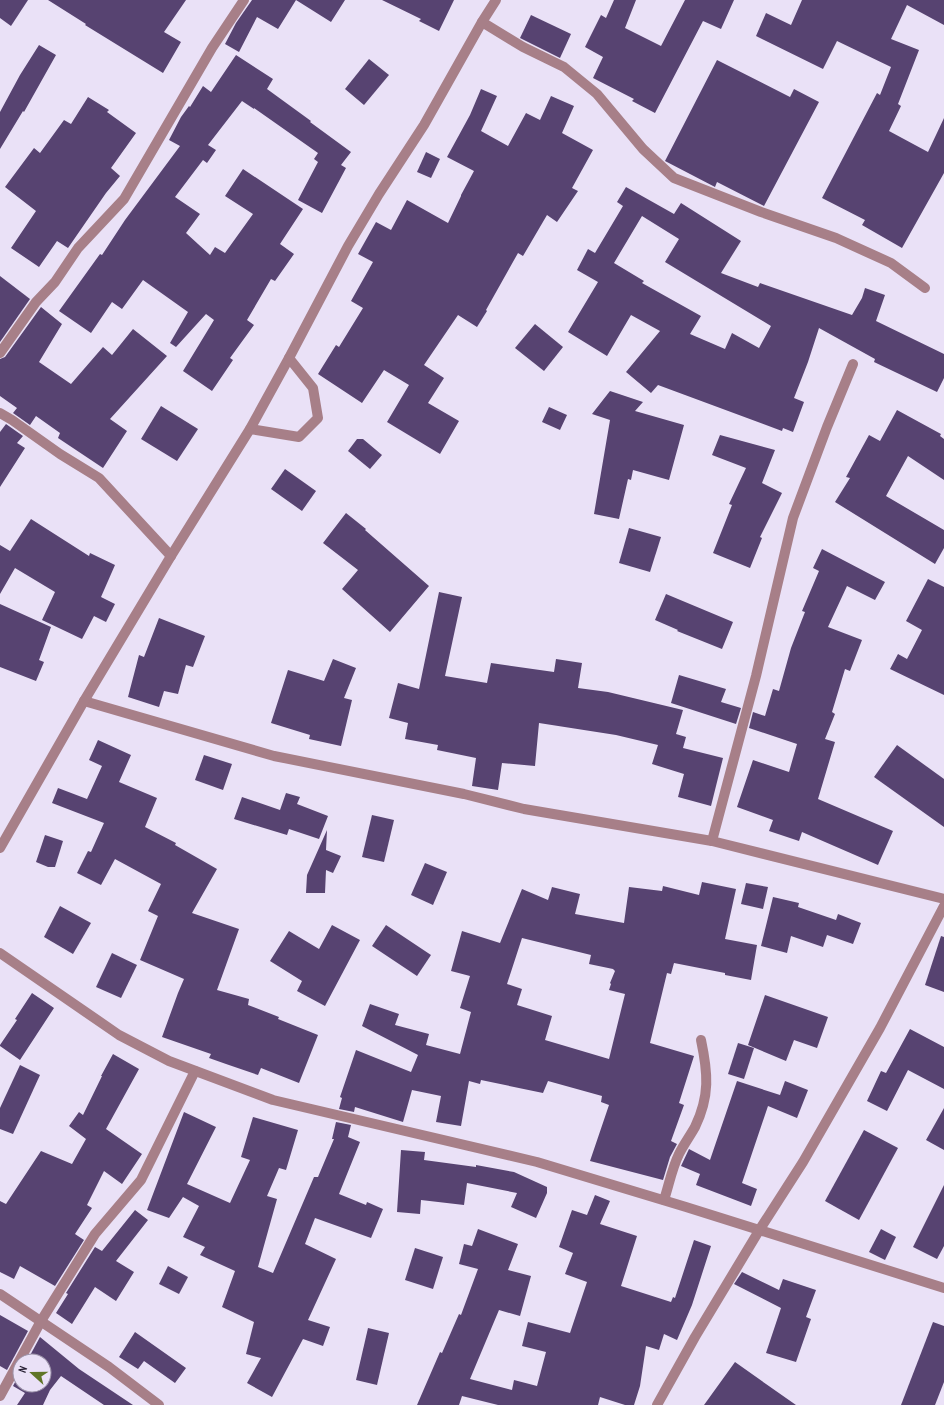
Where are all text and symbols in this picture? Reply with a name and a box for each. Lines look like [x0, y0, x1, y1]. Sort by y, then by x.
north arrow [12, 1353, 52, 1393]
text: N [15, 1364, 30, 1375]

